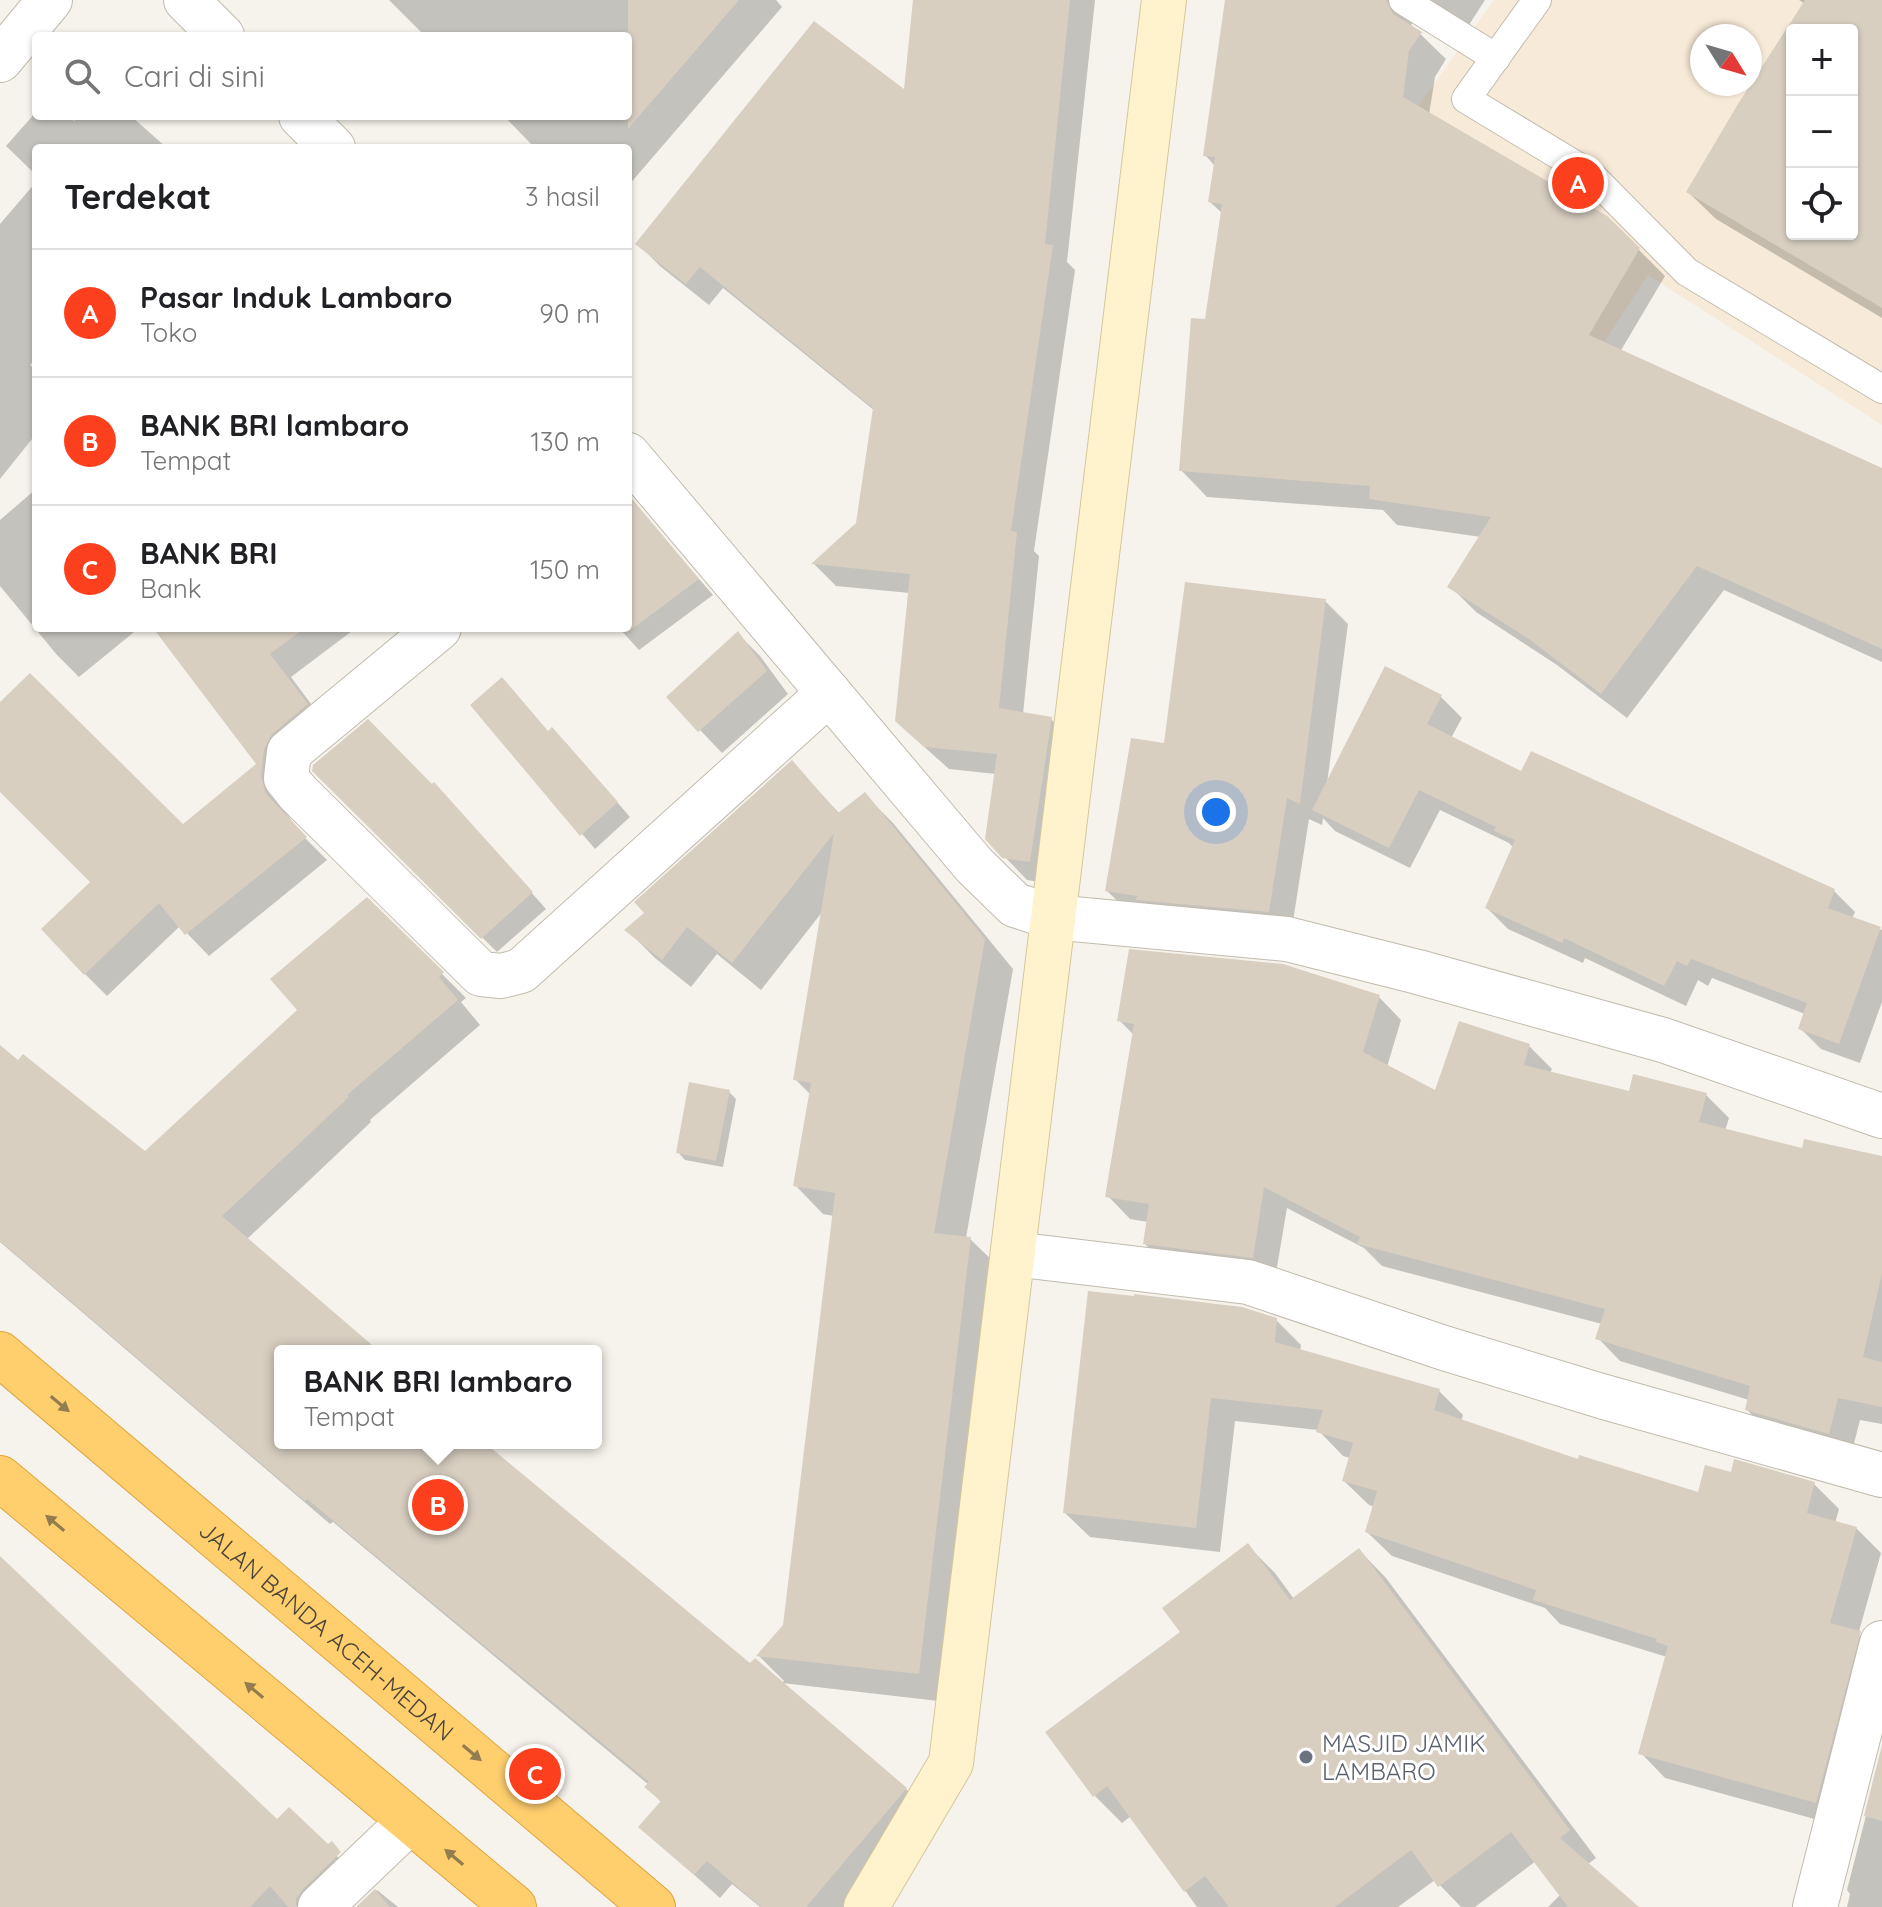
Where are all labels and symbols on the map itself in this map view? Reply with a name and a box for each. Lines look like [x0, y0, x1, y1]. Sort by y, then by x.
north arrow [1690, 24, 1762, 96]
pin: A [1552, 153, 1604, 213]
your location [1196, 792, 1236, 832]
one-way arrow [49, 1395, 69, 1412]
pin: B [412, 1475, 464, 1535]
street label: JALAN BANDA ACEH-MEDAN [193, 1514, 460, 1747]
one-way arrow [45, 1515, 65, 1532]
one-way arrow [244, 1682, 264, 1699]
place label: MASJID JAMIK LAMBARO [1322, 1728, 1485, 1786]
one-way arrow [461, 1744, 481, 1761]
pin: C [509, 1744, 561, 1804]
marker: MASJID JAMIK LAMBARO [1297, 1748, 1315, 1766]
one-way arrow [444, 1849, 464, 1866]

